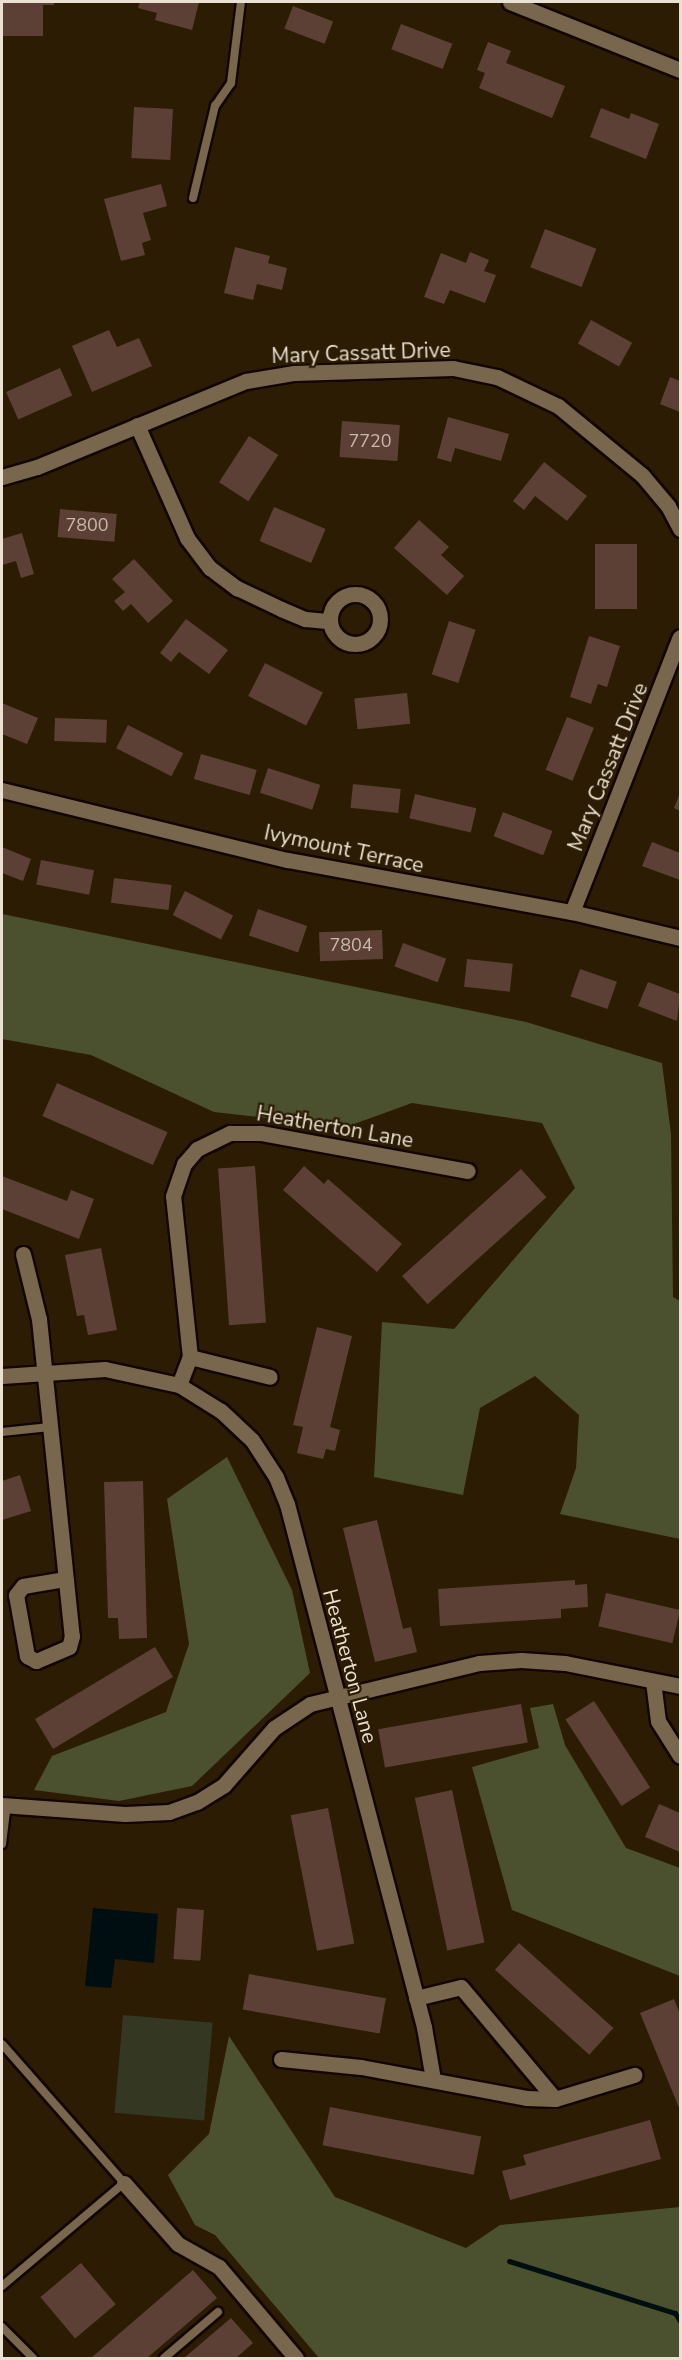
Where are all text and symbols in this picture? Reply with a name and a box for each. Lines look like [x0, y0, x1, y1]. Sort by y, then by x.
street label: Mary Cassatt Drive [271, 337, 451, 369]
house number: 7720 [348, 430, 392, 452]
house number: 7800 [65, 514, 109, 536]
street label: Mary Cassatt Drive [563, 679, 653, 855]
street label: Ivymount Terrace [262, 820, 426, 878]
house number: 7804 [329, 934, 373, 956]
street label: Heatherton Lane [255, 1101, 415, 1153]
street label: Heatherton Lane [317, 1586, 383, 1746]

